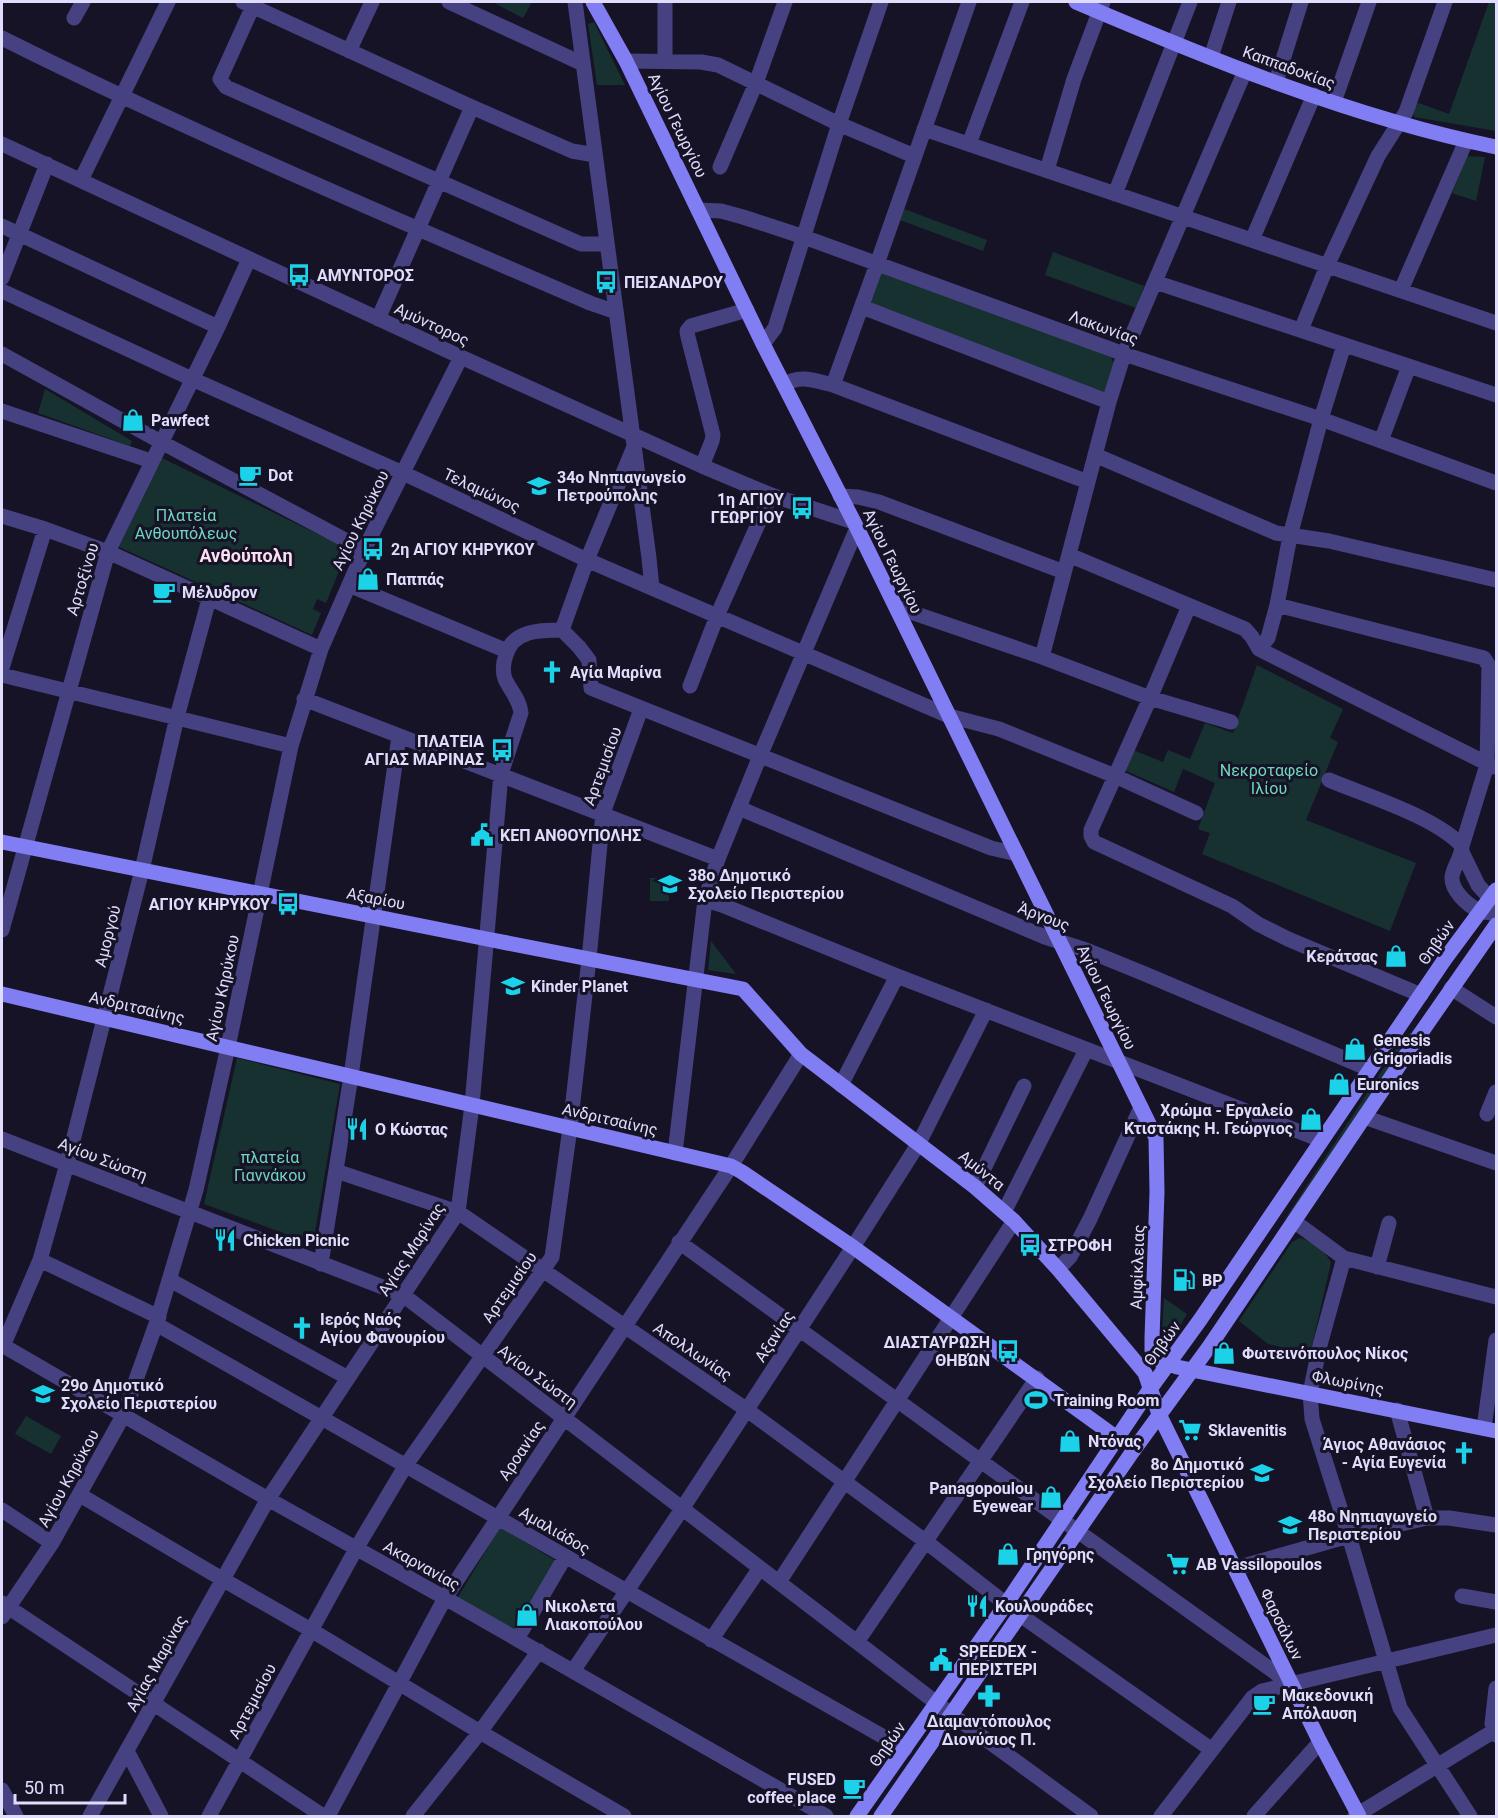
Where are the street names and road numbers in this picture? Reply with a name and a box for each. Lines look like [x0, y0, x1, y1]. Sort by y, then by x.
street label: Καππαδοκίας [1240, 42, 1338, 93]
street label: Αγίου Γεωργίου [644, 70, 711, 181]
street label: Αμύντορος [391, 299, 472, 350]
street label: Λακωνίας [1067, 306, 1141, 349]
street label: Τελαμώνος [440, 464, 523, 517]
street label: Αγίου Κηρύκου [328, 467, 393, 573]
street label: Αγίου Γεωργίου [859, 506, 926, 617]
street label: Αρτοξίνου [62, 540, 103, 618]
street label: Αρτεμισίου [579, 724, 626, 808]
street label: Αξαρίου [345, 884, 407, 913]
street label: Άργους [1015, 898, 1072, 935]
street label: Αμοργού [91, 903, 124, 969]
street label: Θηβών [1414, 916, 1459, 968]
street label: Αγίου Κηρύκου [202, 933, 243, 1043]
street label: Αγίου Γεωργίου [1073, 942, 1140, 1053]
street label: Ανδριτσαίνης [87, 987, 187, 1028]
street label: Ανδριτσαίνης [560, 1099, 660, 1140]
street label: Αγίου Σώστη [56, 1134, 150, 1185]
street label: Αμύντα [955, 1146, 1008, 1195]
street label: Αγίας Μαρίνας [374, 1199, 449, 1300]
street label: Αμφίκλειας [1127, 1224, 1148, 1310]
street label: Αρτεμισίου [478, 1248, 541, 1327]
street label: Αξανίας [751, 1307, 798, 1366]
street label: Θηβών [1140, 1317, 1185, 1369]
street label: Απολλωνίας [650, 1318, 736, 1385]
street label: Αγίου Σώστη [494, 1341, 581, 1412]
street label: Φλωρίνης [1310, 1366, 1386, 1399]
street label: Αροανίας [494, 1417, 548, 1484]
street label: Αγίου Κηρύκου [34, 1426, 103, 1530]
street label: Αμαλιάδος [516, 1503, 593, 1558]
street label: Ακαρνανίας [380, 1537, 463, 1594]
street label: Φαρσάλων [1256, 1585, 1307, 1663]
street label: Αγίας Μαρίνας [122, 1612, 191, 1715]
street label: Αρτεμισίου [225, 1660, 280, 1742]
street label: Θηβών [865, 1718, 910, 1770]

